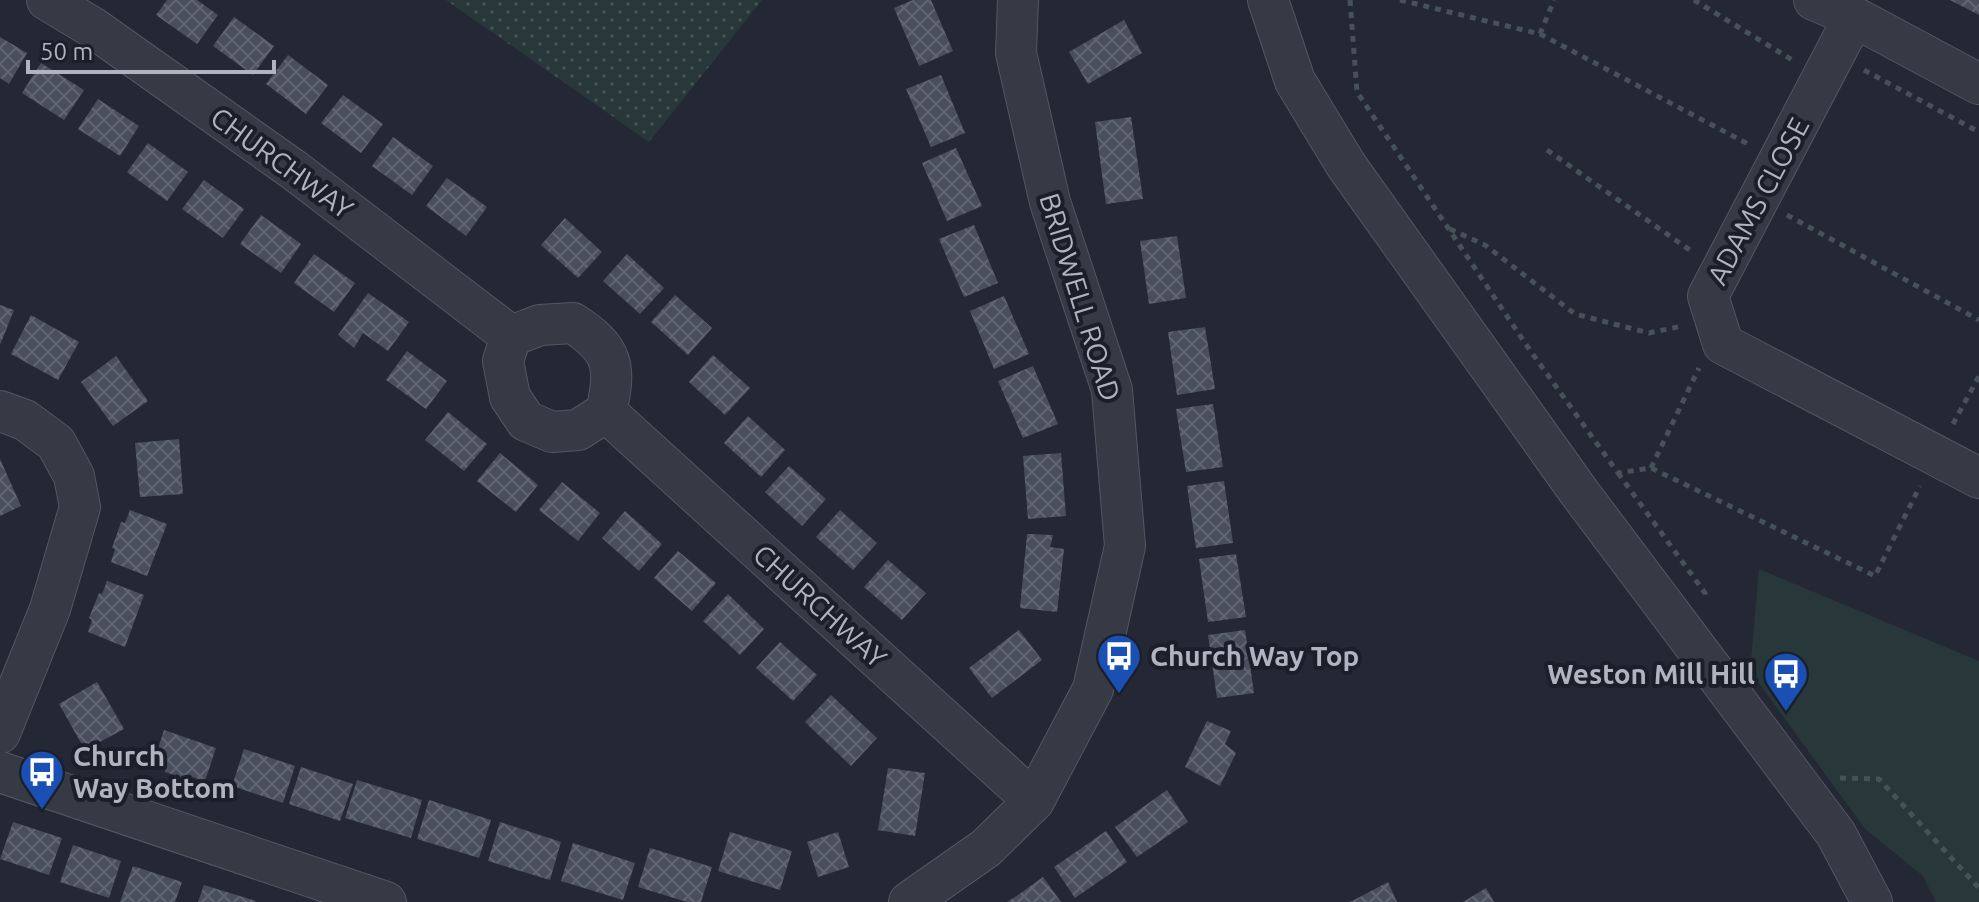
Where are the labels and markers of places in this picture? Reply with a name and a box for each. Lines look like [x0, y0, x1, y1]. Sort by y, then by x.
bus stop icon: Church Way Top [1095, 632, 1143, 695]
place label: Church Way Top [1150, 640, 1359, 671]
bus stop icon: Weston Mill Hill [1762, 650, 1810, 713]
place label: Weston Mill Hill [1547, 658, 1755, 689]
place label: Church Way Bottom [73, 740, 235, 803]
bus stop icon: Church Way Bottom [18, 748, 66, 811]

